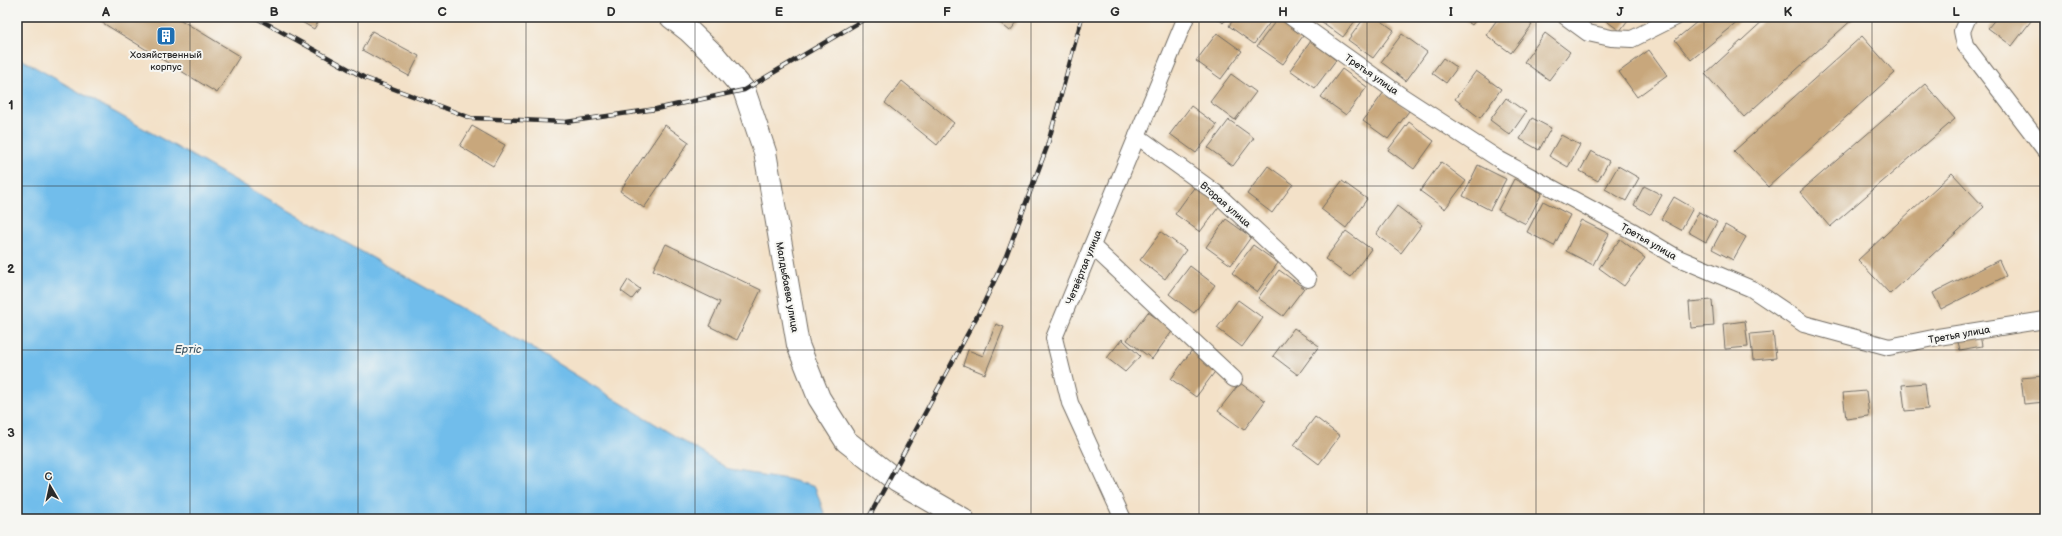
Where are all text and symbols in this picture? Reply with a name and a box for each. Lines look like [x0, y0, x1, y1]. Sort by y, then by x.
text: A [101, 4, 110, 20]
text: B [269, 4, 279, 20]
text: C [437, 4, 447, 20]
text: D [606, 4, 616, 20]
text: E [775, 4, 784, 20]
text: F [943, 4, 951, 20]
text: G [1110, 4, 1120, 20]
text: H [1278, 4, 1288, 20]
text: I [1449, 4, 1453, 20]
text: J [1616, 4, 1624, 20]
text: K [1784, 4, 1793, 20]
text: L [1952, 4, 1960, 20]
building icon: Хозяйственный корпус [155, 25, 177, 47]
place label: Хозяйственный корпус [130, 49, 202, 73]
street label: Третья улица [1342, 52, 1401, 98]
text: 1 [8, 97, 14, 113]
street label: Вторая улица [1197, 179, 1253, 230]
street label: Третья улица [1618, 221, 1679, 263]
street label: Четвёртая улица [1064, 228, 1104, 306]
street label: Малдыбаева улица [773, 241, 801, 333]
text: 2 [7, 261, 15, 277]
street label: Третья улица [1927, 324, 1991, 346]
water label: Ертіс [175, 343, 202, 356]
text: 3 [7, 425, 15, 441]
north arrow [30, 466, 70, 506]
text: С [44, 470, 54, 484]

